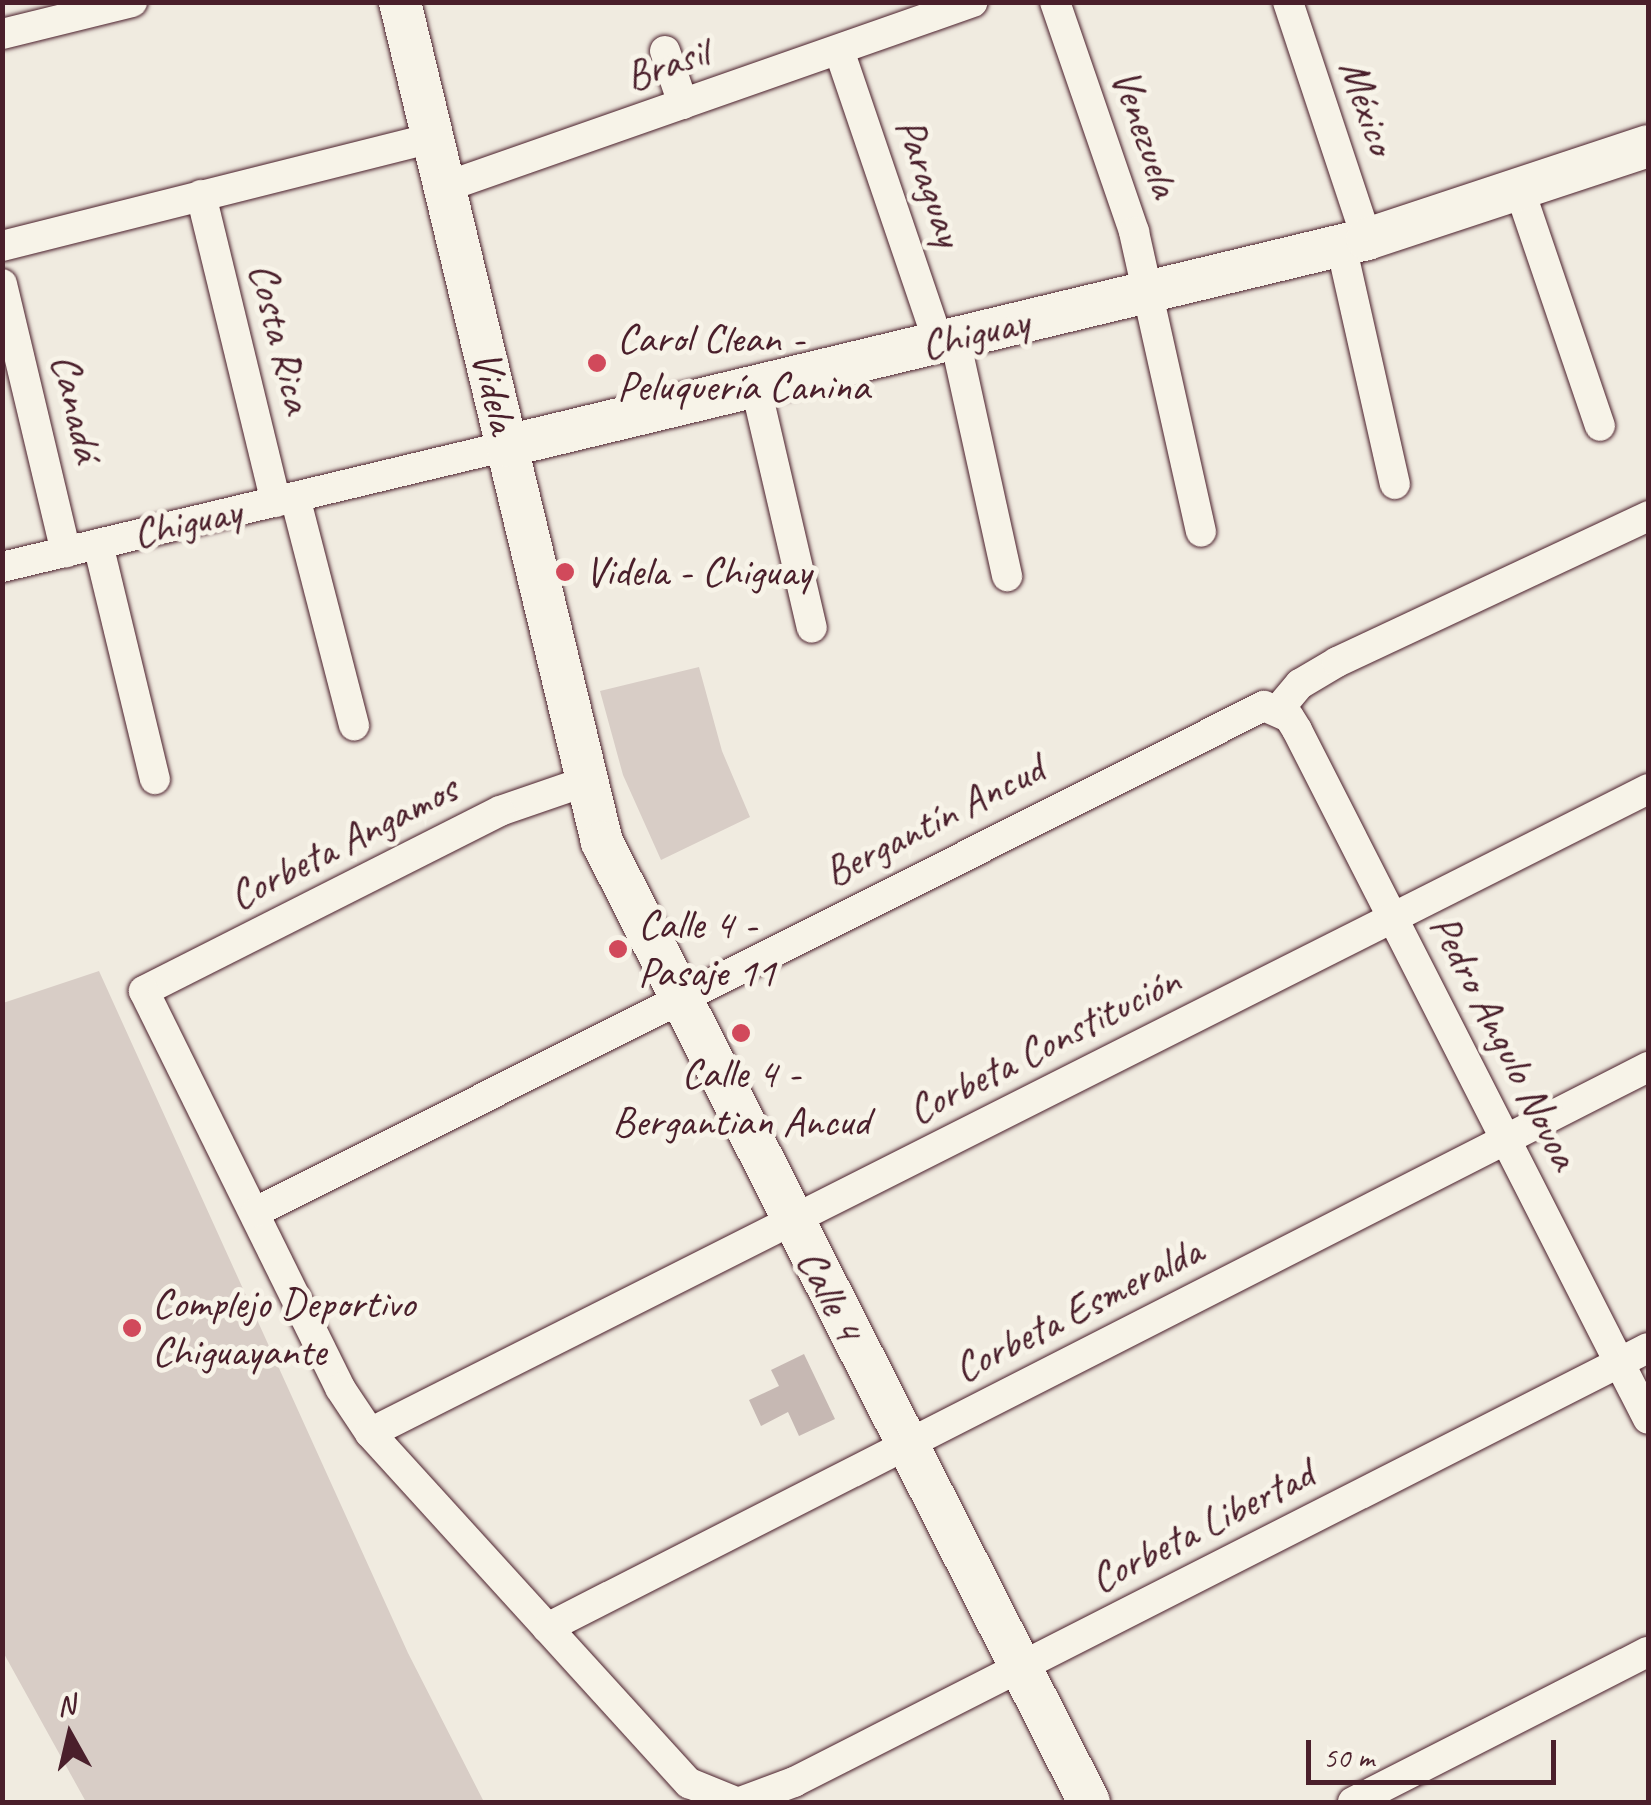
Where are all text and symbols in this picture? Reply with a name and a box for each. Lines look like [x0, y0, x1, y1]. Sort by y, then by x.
street label: Brasil [619, 27, 715, 103]
street label: México [1328, 53, 1406, 161]
street label: Venezuela [1100, 62, 1190, 204]
street label: Paraguay [884, 112, 974, 252]
street label: Costa Rica [237, 258, 323, 418]
street label: Chiguay [916, 296, 1034, 372]
place label: Carol Clean - Peluquería Canina [617, 314, 870, 412]
street label: Videla [460, 346, 528, 438]
street label: Canadá [39, 349, 113, 467]
marker: Carol Clean - Peluquería Canina [586, 352, 608, 374]
street label: Chiguay [128, 486, 246, 560]
place label: Videla - Chiguay [585, 547, 811, 597]
marker: Videla - Chiguay [554, 561, 576, 583]
street label: Bergantín Ancud [816, 744, 1052, 898]
street label: Corbeta Angamos [221, 764, 465, 922]
place label: Calle 4 - Pasaje 11 [638, 900, 776, 998]
street label: Pedro Angulo Novoa [1419, 907, 1589, 1177]
marker: Calle 4 - Pasaje 11 [607, 938, 629, 960]
street label: Corbeta Constitución [900, 956, 1188, 1136]
marker: Calle 4 - Bergantian Ancud [730, 1022, 752, 1044]
place label: Calle 4 - Bergantian Ancud [613, 1049, 869, 1148]
street label: Corbeta Esmeralda [946, 1226, 1210, 1394]
street label: Calle 4 [785, 1241, 873, 1349]
place label: Complejo Deportivo Chiguayante [152, 1279, 415, 1378]
marker: Complejo Deportivo Chiguayante [121, 1317, 143, 1339]
street label: Corbeta Libertad [1082, 1449, 1322, 1605]
north arrow [20, 1685, 120, 1785]
text: N [55, 1686, 77, 1723]
scale bar [1311, 1720, 1561, 1782]
text: 50 m [1323, 1738, 1374, 1776]

